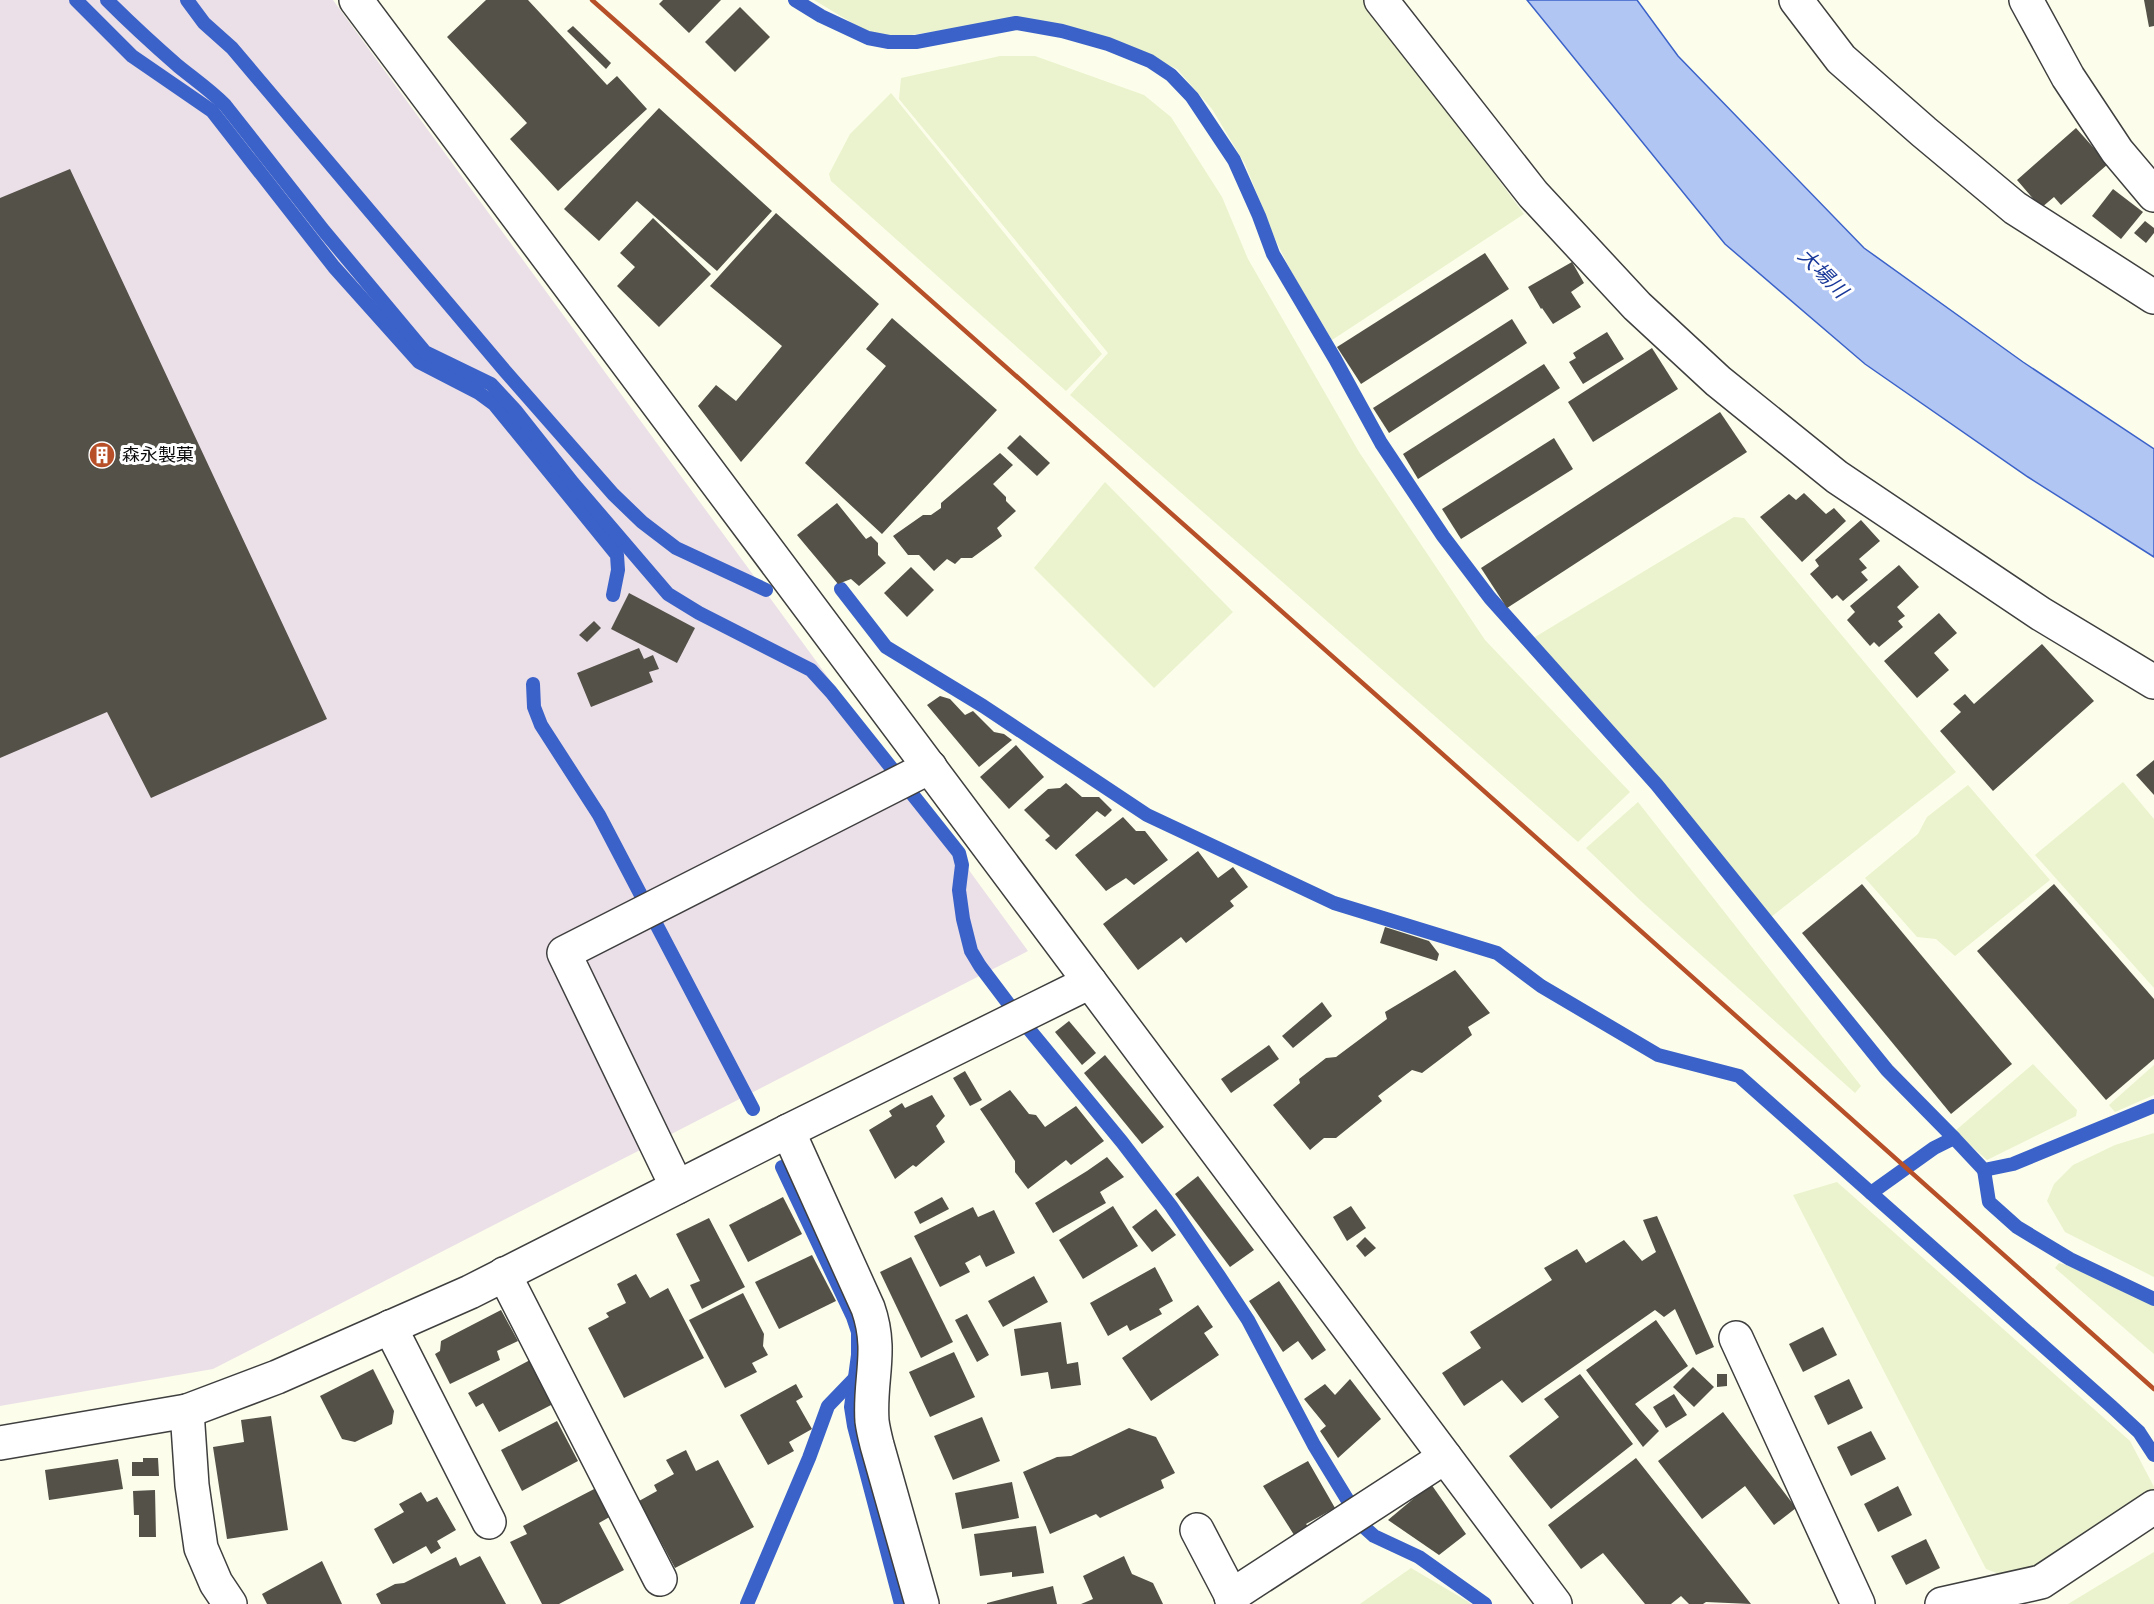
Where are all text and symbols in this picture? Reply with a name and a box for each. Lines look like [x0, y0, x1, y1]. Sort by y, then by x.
water label: 大場川 [1793, 243, 1854, 304]
building icon: 森永製菓 [87, 440, 117, 470]
place label: 森永製菓 [122, 444, 194, 466]

